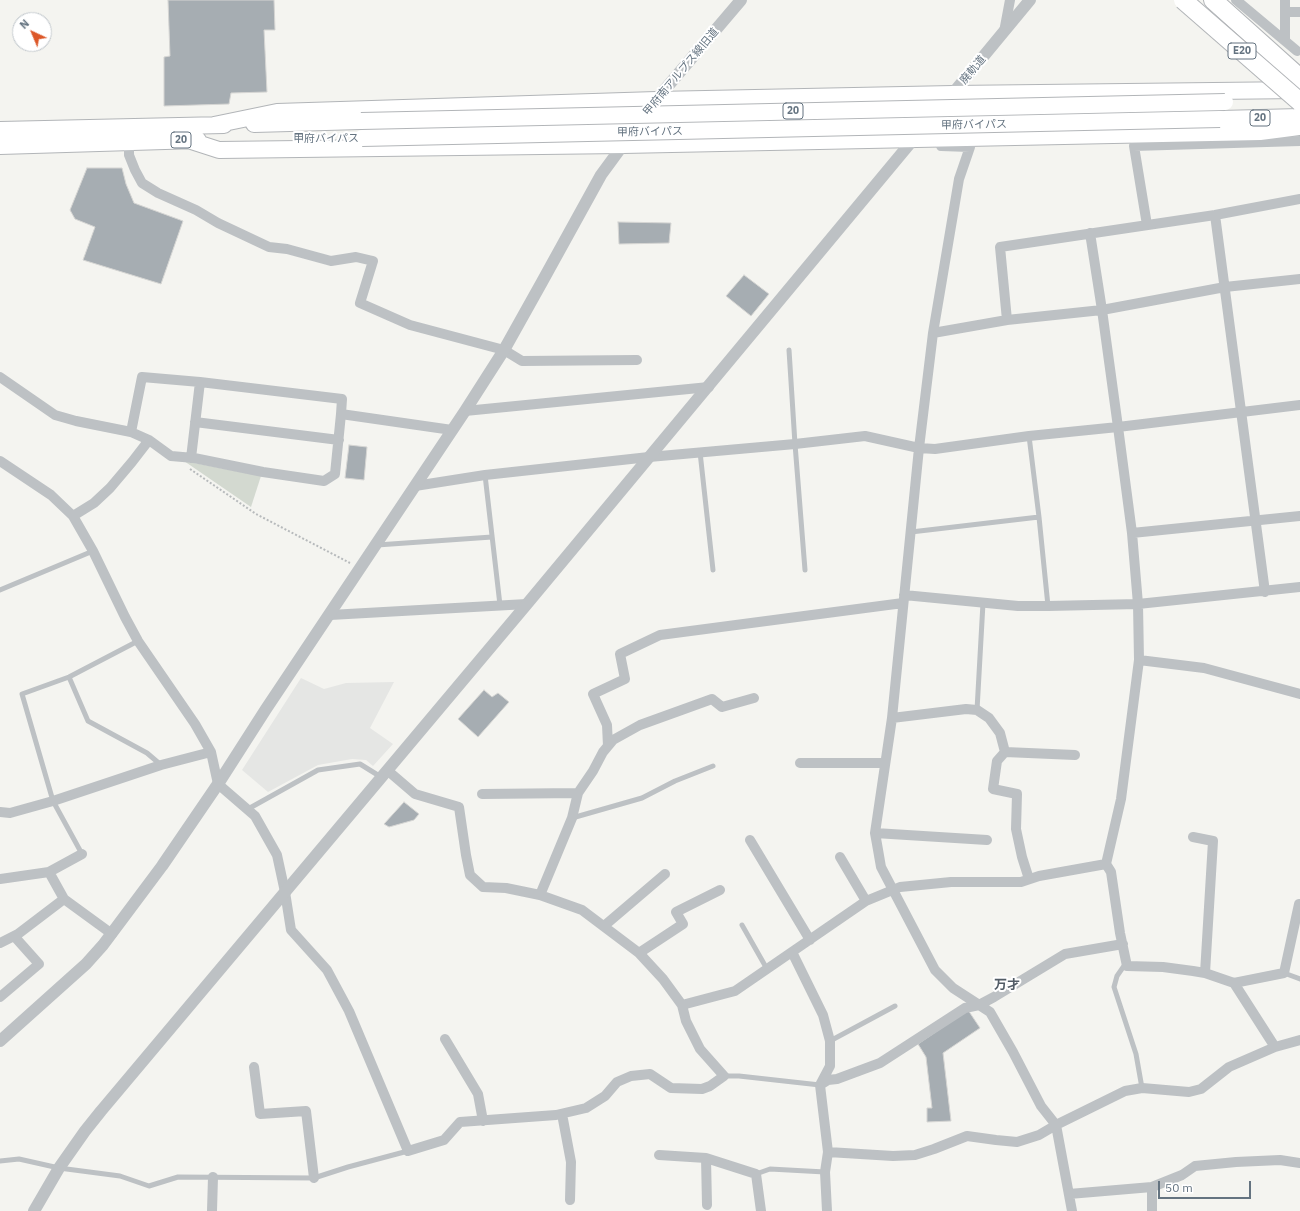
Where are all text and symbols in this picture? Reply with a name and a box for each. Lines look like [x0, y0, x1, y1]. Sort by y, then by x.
north arrow [12, 12, 52, 52]
text: N [17, 16, 32, 32]
street label: 甲府南アルプス線旧道 [641, 26, 721, 118]
road number: E20 [1228, 43, 1256, 59]
street label: 廃軌道 [957, 53, 989, 87]
road number: 20 [783, 103, 803, 119]
road number: 20 [1250, 110, 1270, 126]
street label: 甲府バイパス [941, 118, 1007, 132]
street label: 甲府バイパス [617, 125, 683, 139]
road number: 20 [171, 132, 191, 148]
street label: 甲府バイパス [293, 132, 359, 146]
district label: 万才 [994, 977, 1020, 993]
scale bar [1160, 1173, 1253, 1199]
text: 50 m [1165, 1180, 1193, 1195]

